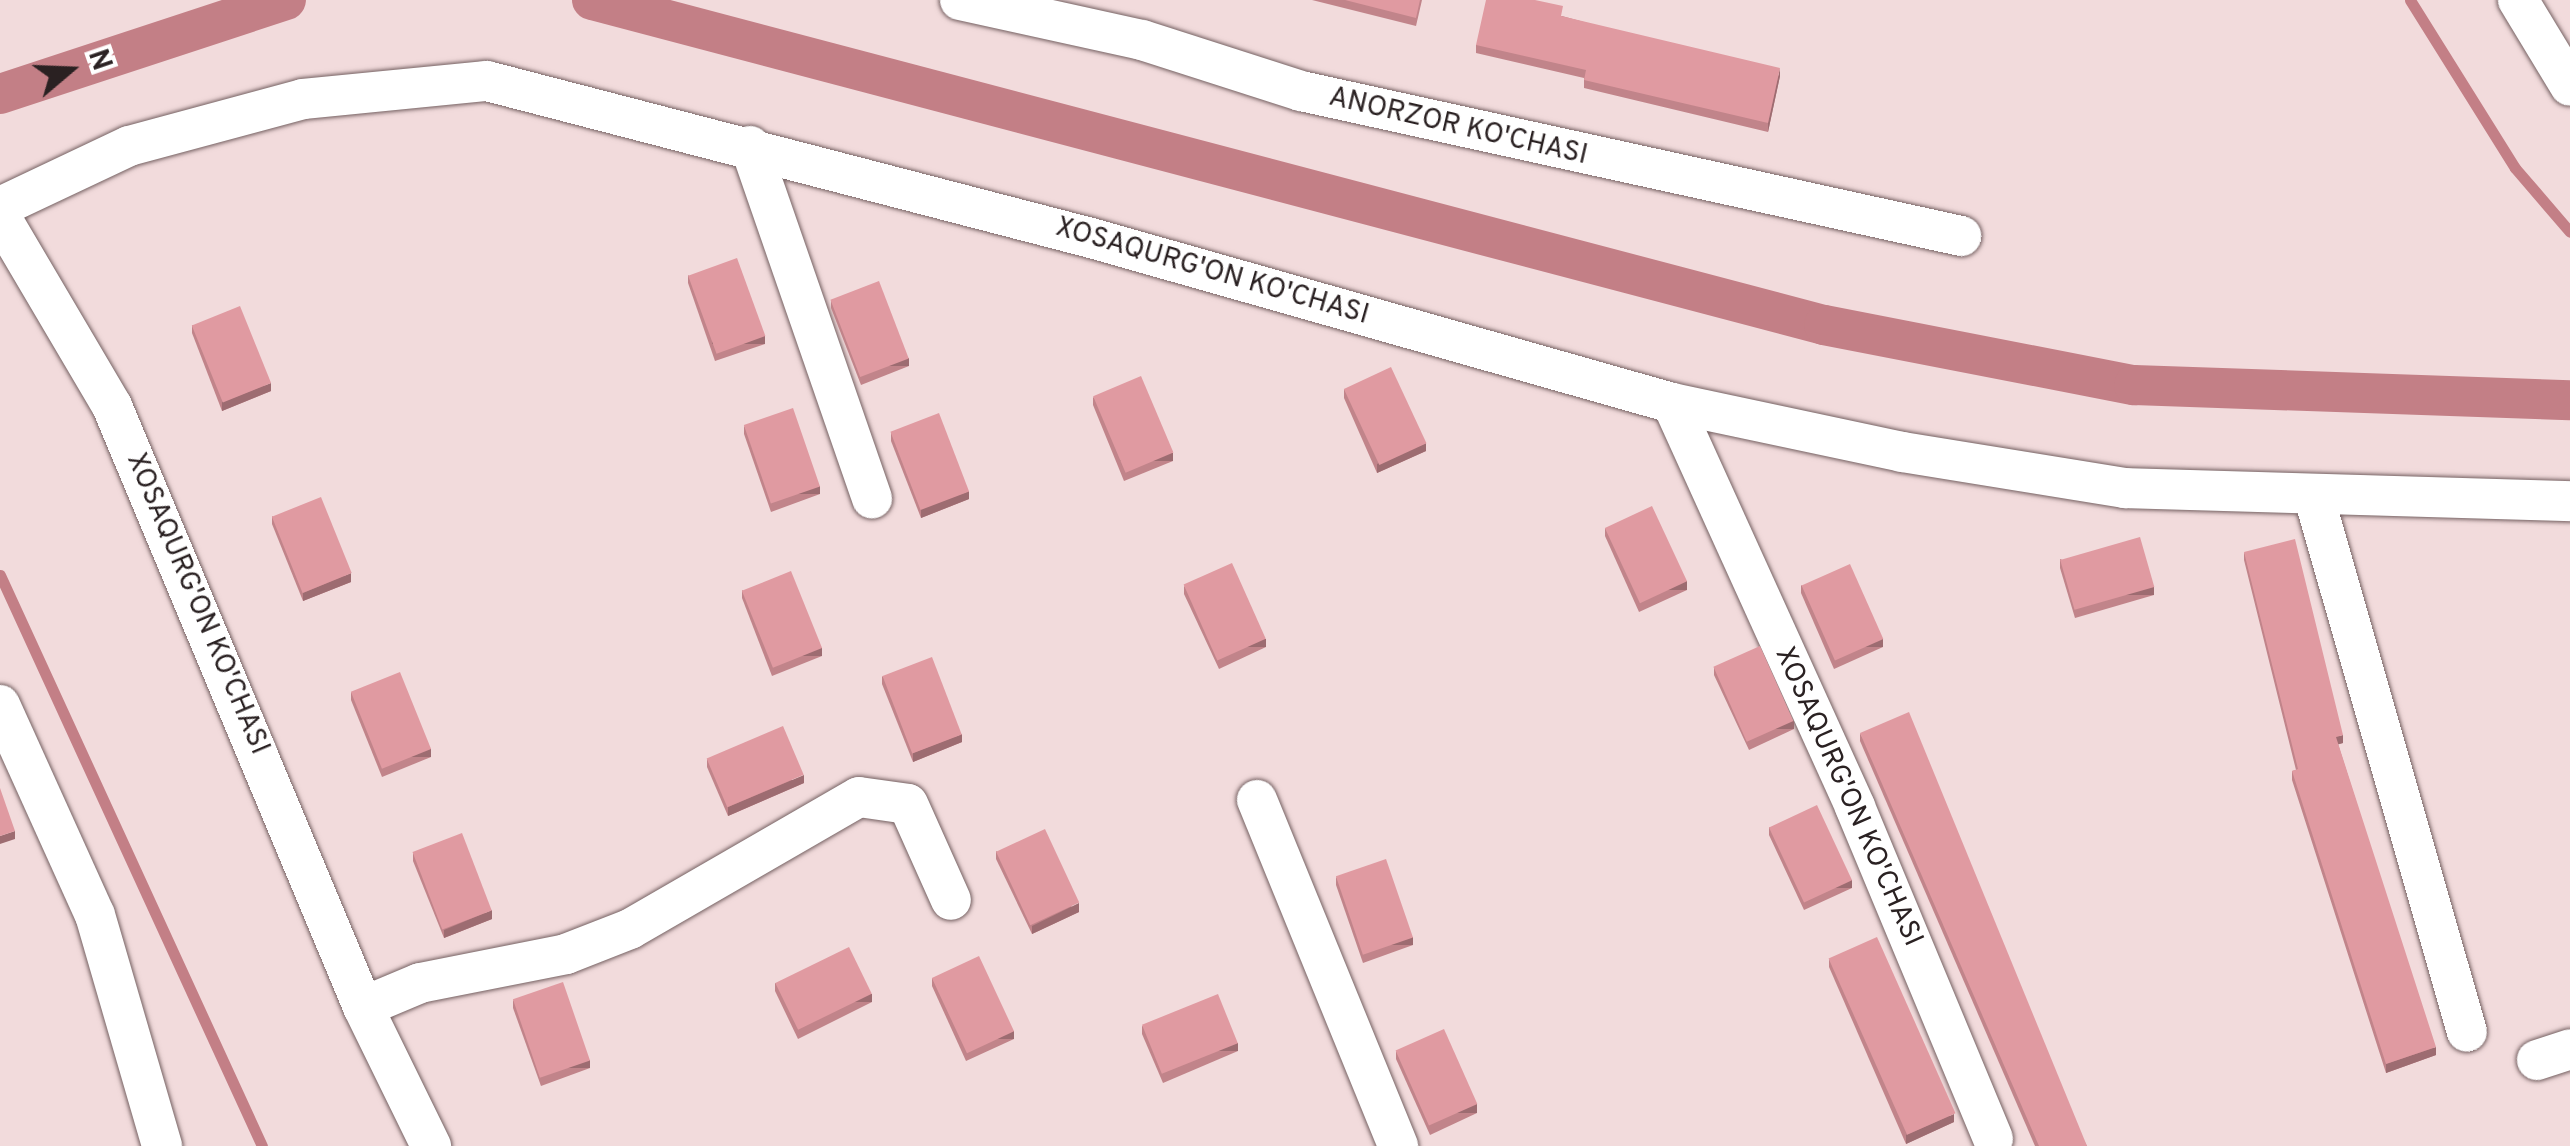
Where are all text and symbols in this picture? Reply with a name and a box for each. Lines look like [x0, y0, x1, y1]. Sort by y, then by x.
north arrow [20, 20, 120, 120]
text: N [78, 45, 119, 76]
street label: ANORZOR KO'CHASI [1325, 81, 1591, 173]
street label: XOSAQURG'ON KO'CHASI [1052, 211, 1372, 333]
street label: XOSAQURG'ON KO'CHASI [118, 448, 276, 760]
street label: XOSAQURG'ON KO'CHASI [1767, 642, 1929, 952]

